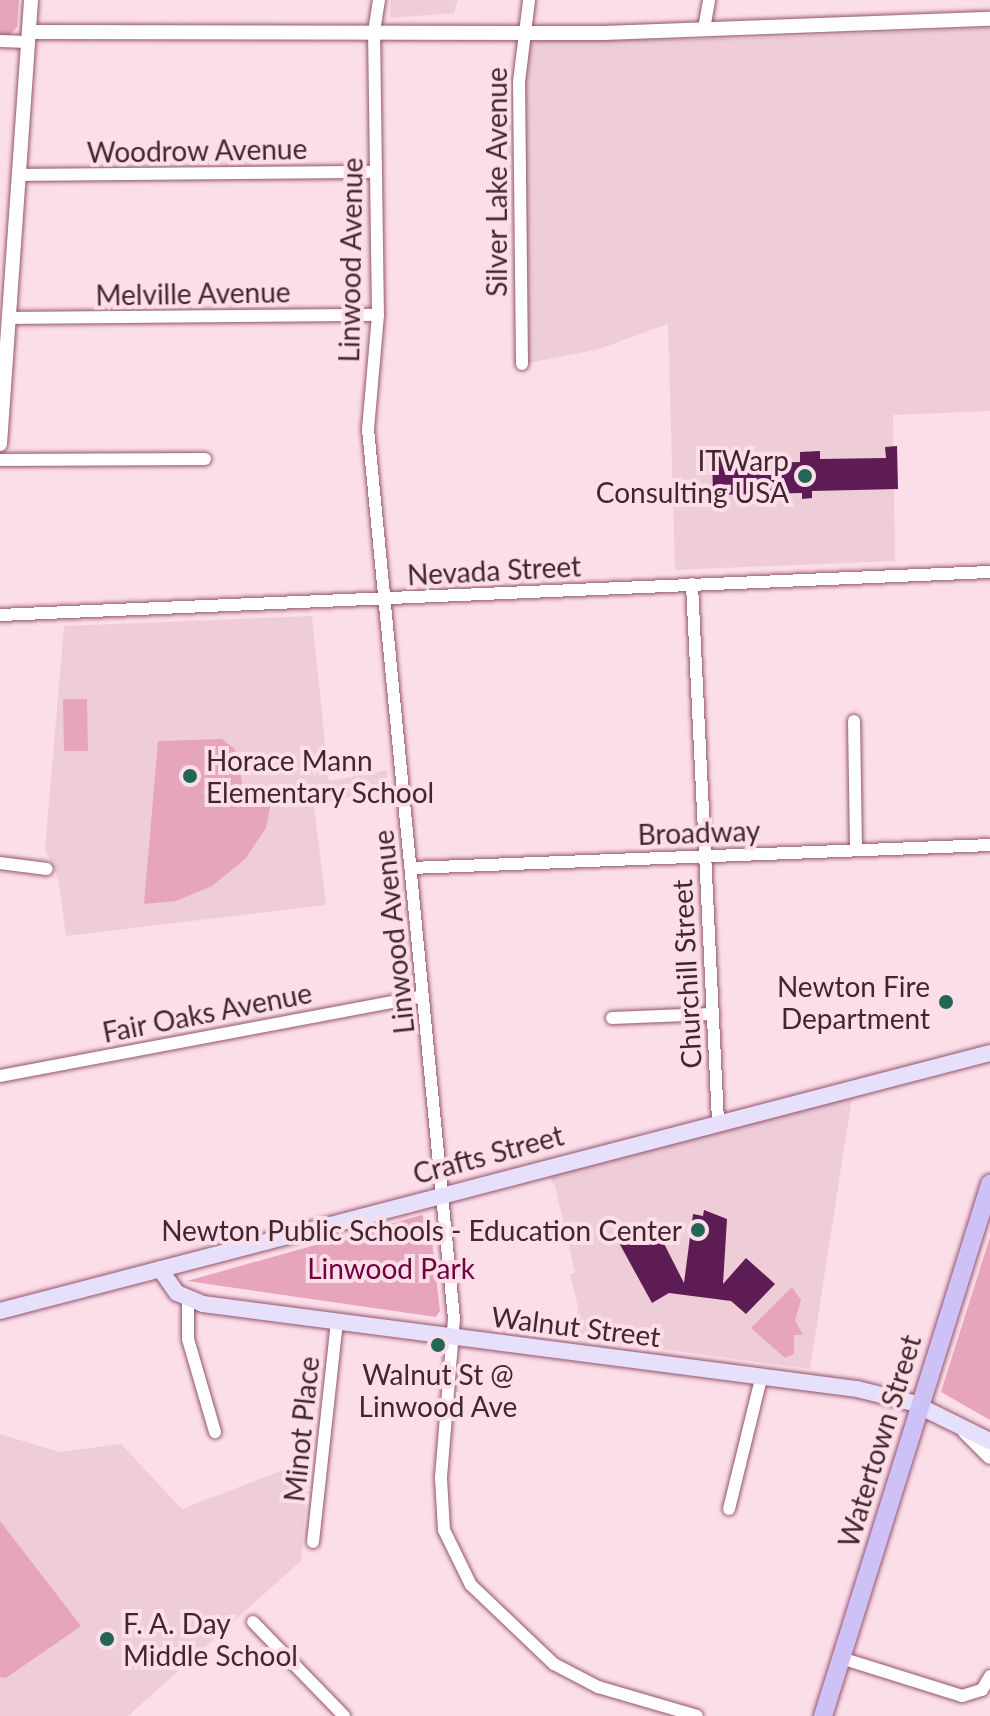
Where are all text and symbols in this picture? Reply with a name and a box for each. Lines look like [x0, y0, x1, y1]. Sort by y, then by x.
street label: Silver Lake Avenue [479, 67, 513, 297]
street label: Woodrow Avenue [86, 131, 308, 169]
street label: Linwood Avenue [331, 157, 369, 363]
street label: Melville Avenue [95, 274, 291, 312]
place label: ITWarp Consulting USA [596, 443, 789, 509]
marker: ITWarp Consulting USA [796, 467, 814, 485]
street label: Nevada Street [406, 549, 582, 591]
place label: Horace Mann Elementary School [206, 743, 435, 809]
marker: Horace Mann Elementary School [181, 767, 199, 785]
street label: Broadway [637, 813, 761, 851]
street label: Linwood Avenue [366, 828, 420, 1036]
street label: Churchill Street [664, 879, 708, 1069]
place label: Newton Fire Department [777, 969, 930, 1035]
street label: Fair Oaks Avenue [99, 975, 315, 1049]
marker: Newton Fire Department [937, 993, 955, 1011]
street label: Crafts Street [409, 1118, 567, 1190]
place label: Newton Public Schools - Education Center [161, 1213, 682, 1247]
marker: Newton Public Schools - Education Center [689, 1221, 707, 1239]
park label: Linwood Park [307, 1251, 475, 1285]
street label: Walnut Street [490, 1299, 662, 1353]
street label: Watertown Street [831, 1331, 927, 1551]
marker: Walnut St @ Linwood Ave [429, 1336, 447, 1354]
street label: Minot Place [277, 1355, 325, 1503]
place label: Walnut St @ Linwood Ave [358, 1357, 518, 1423]
place label: F. A. Day Middle School [123, 1606, 298, 1672]
marker: F. A. Day Middle School [98, 1630, 116, 1648]

